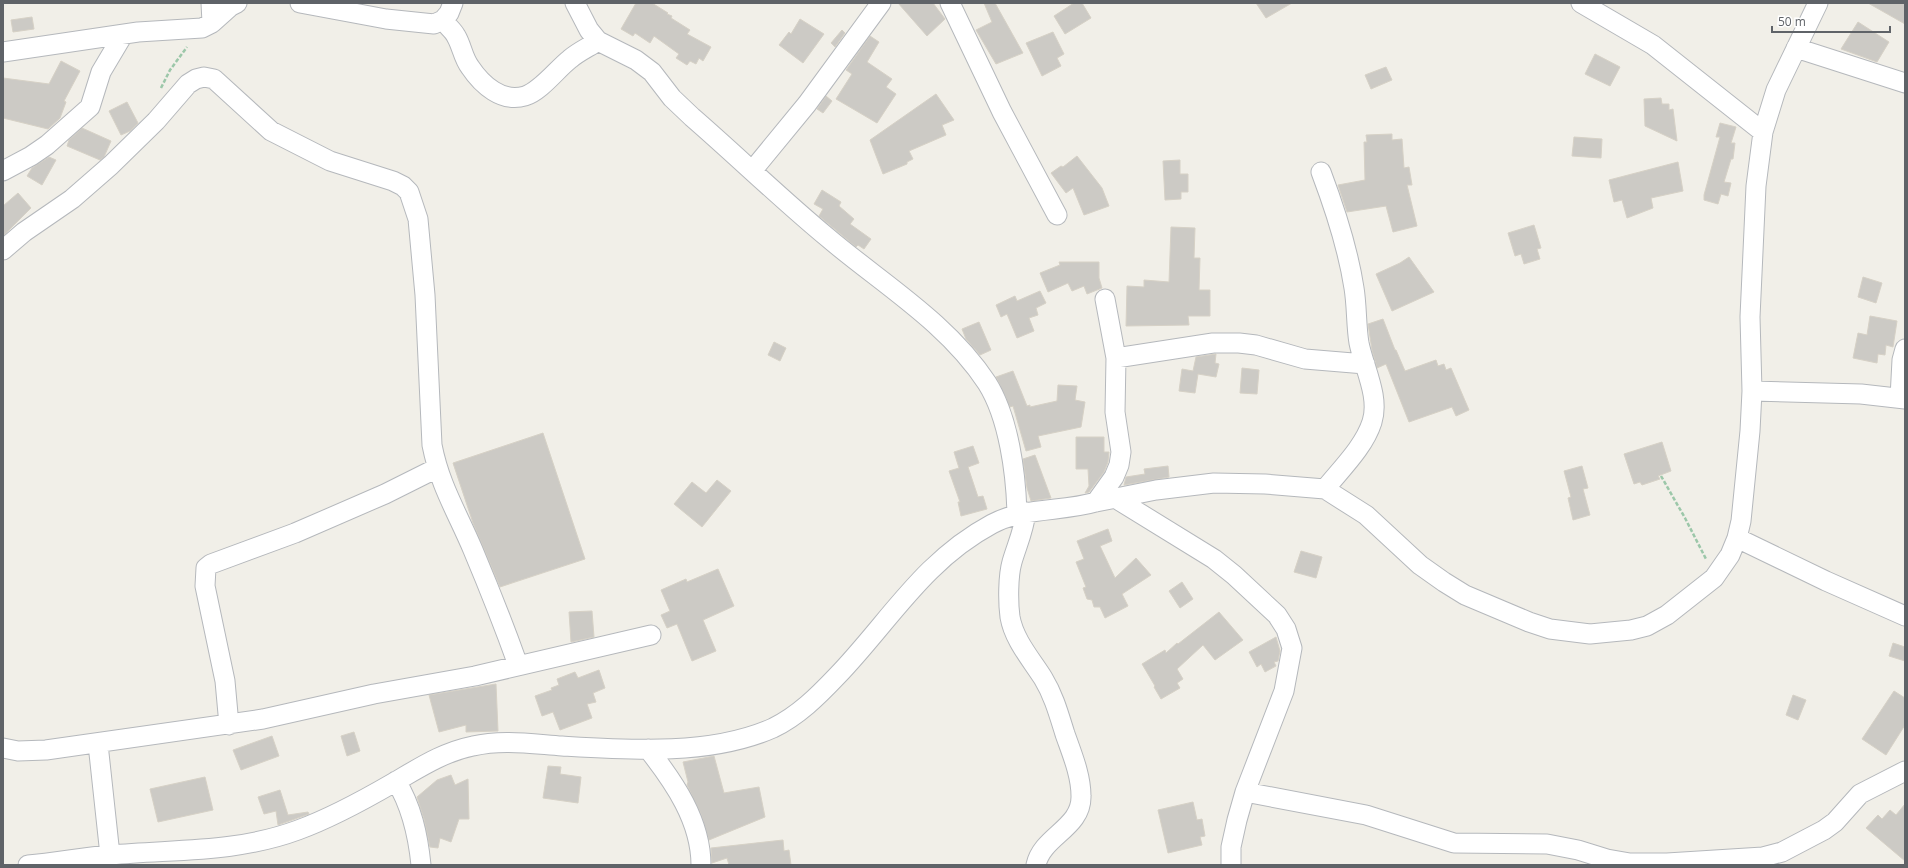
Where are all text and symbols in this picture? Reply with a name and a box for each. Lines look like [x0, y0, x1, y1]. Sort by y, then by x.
scale bar [1772, 8, 1890, 34]
text: 50 m [1778, 13, 1806, 30]

